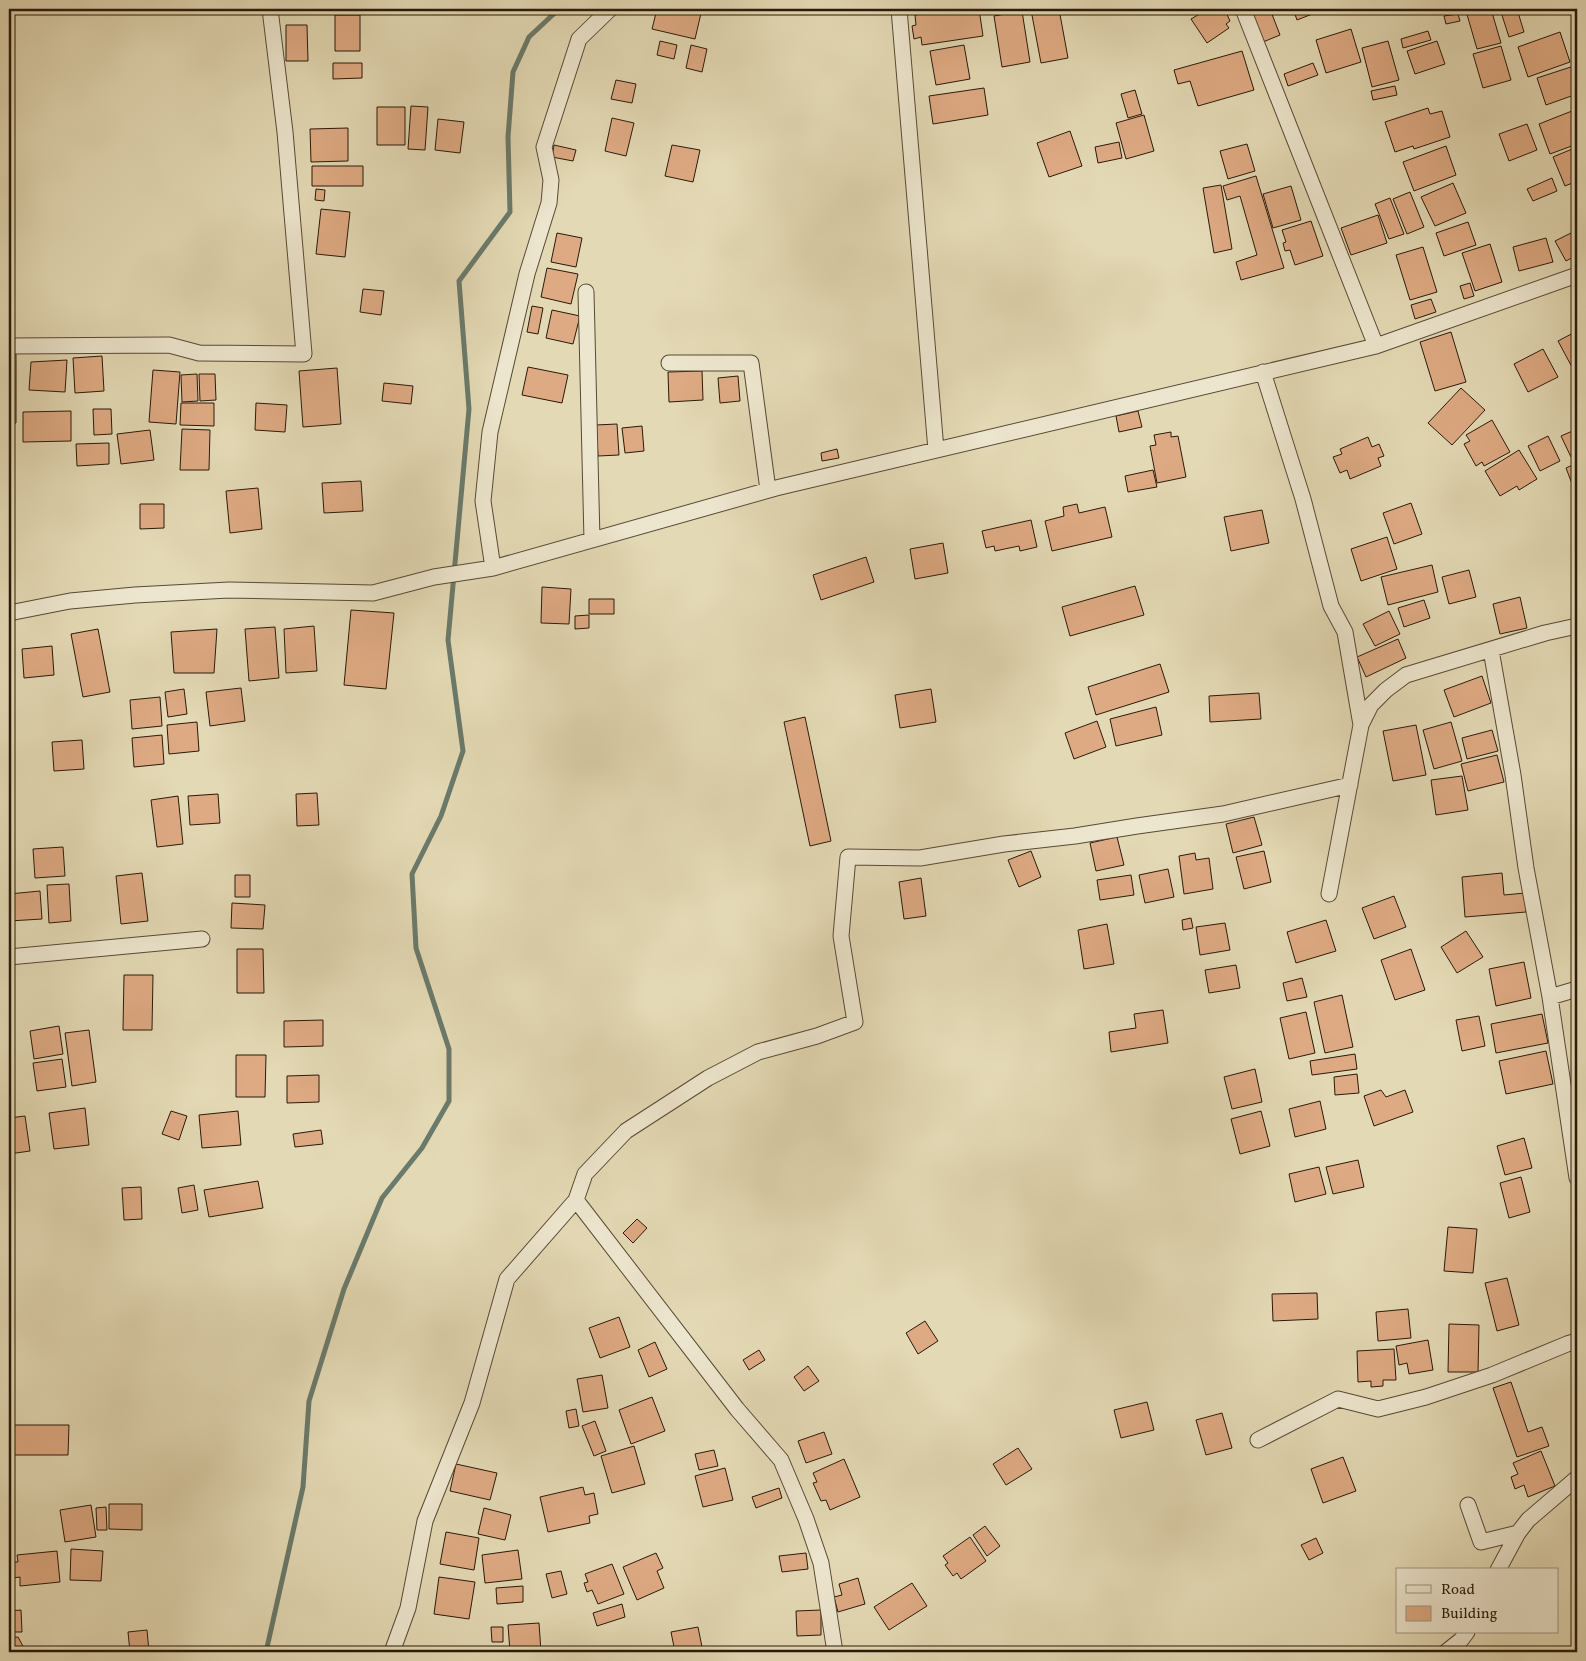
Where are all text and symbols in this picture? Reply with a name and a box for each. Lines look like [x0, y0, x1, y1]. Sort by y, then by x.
legend [1396, 1568, 1558, 1634]
text: Road [1441, 1580, 1475, 1601]
text: Building [1441, 1604, 1498, 1625]

